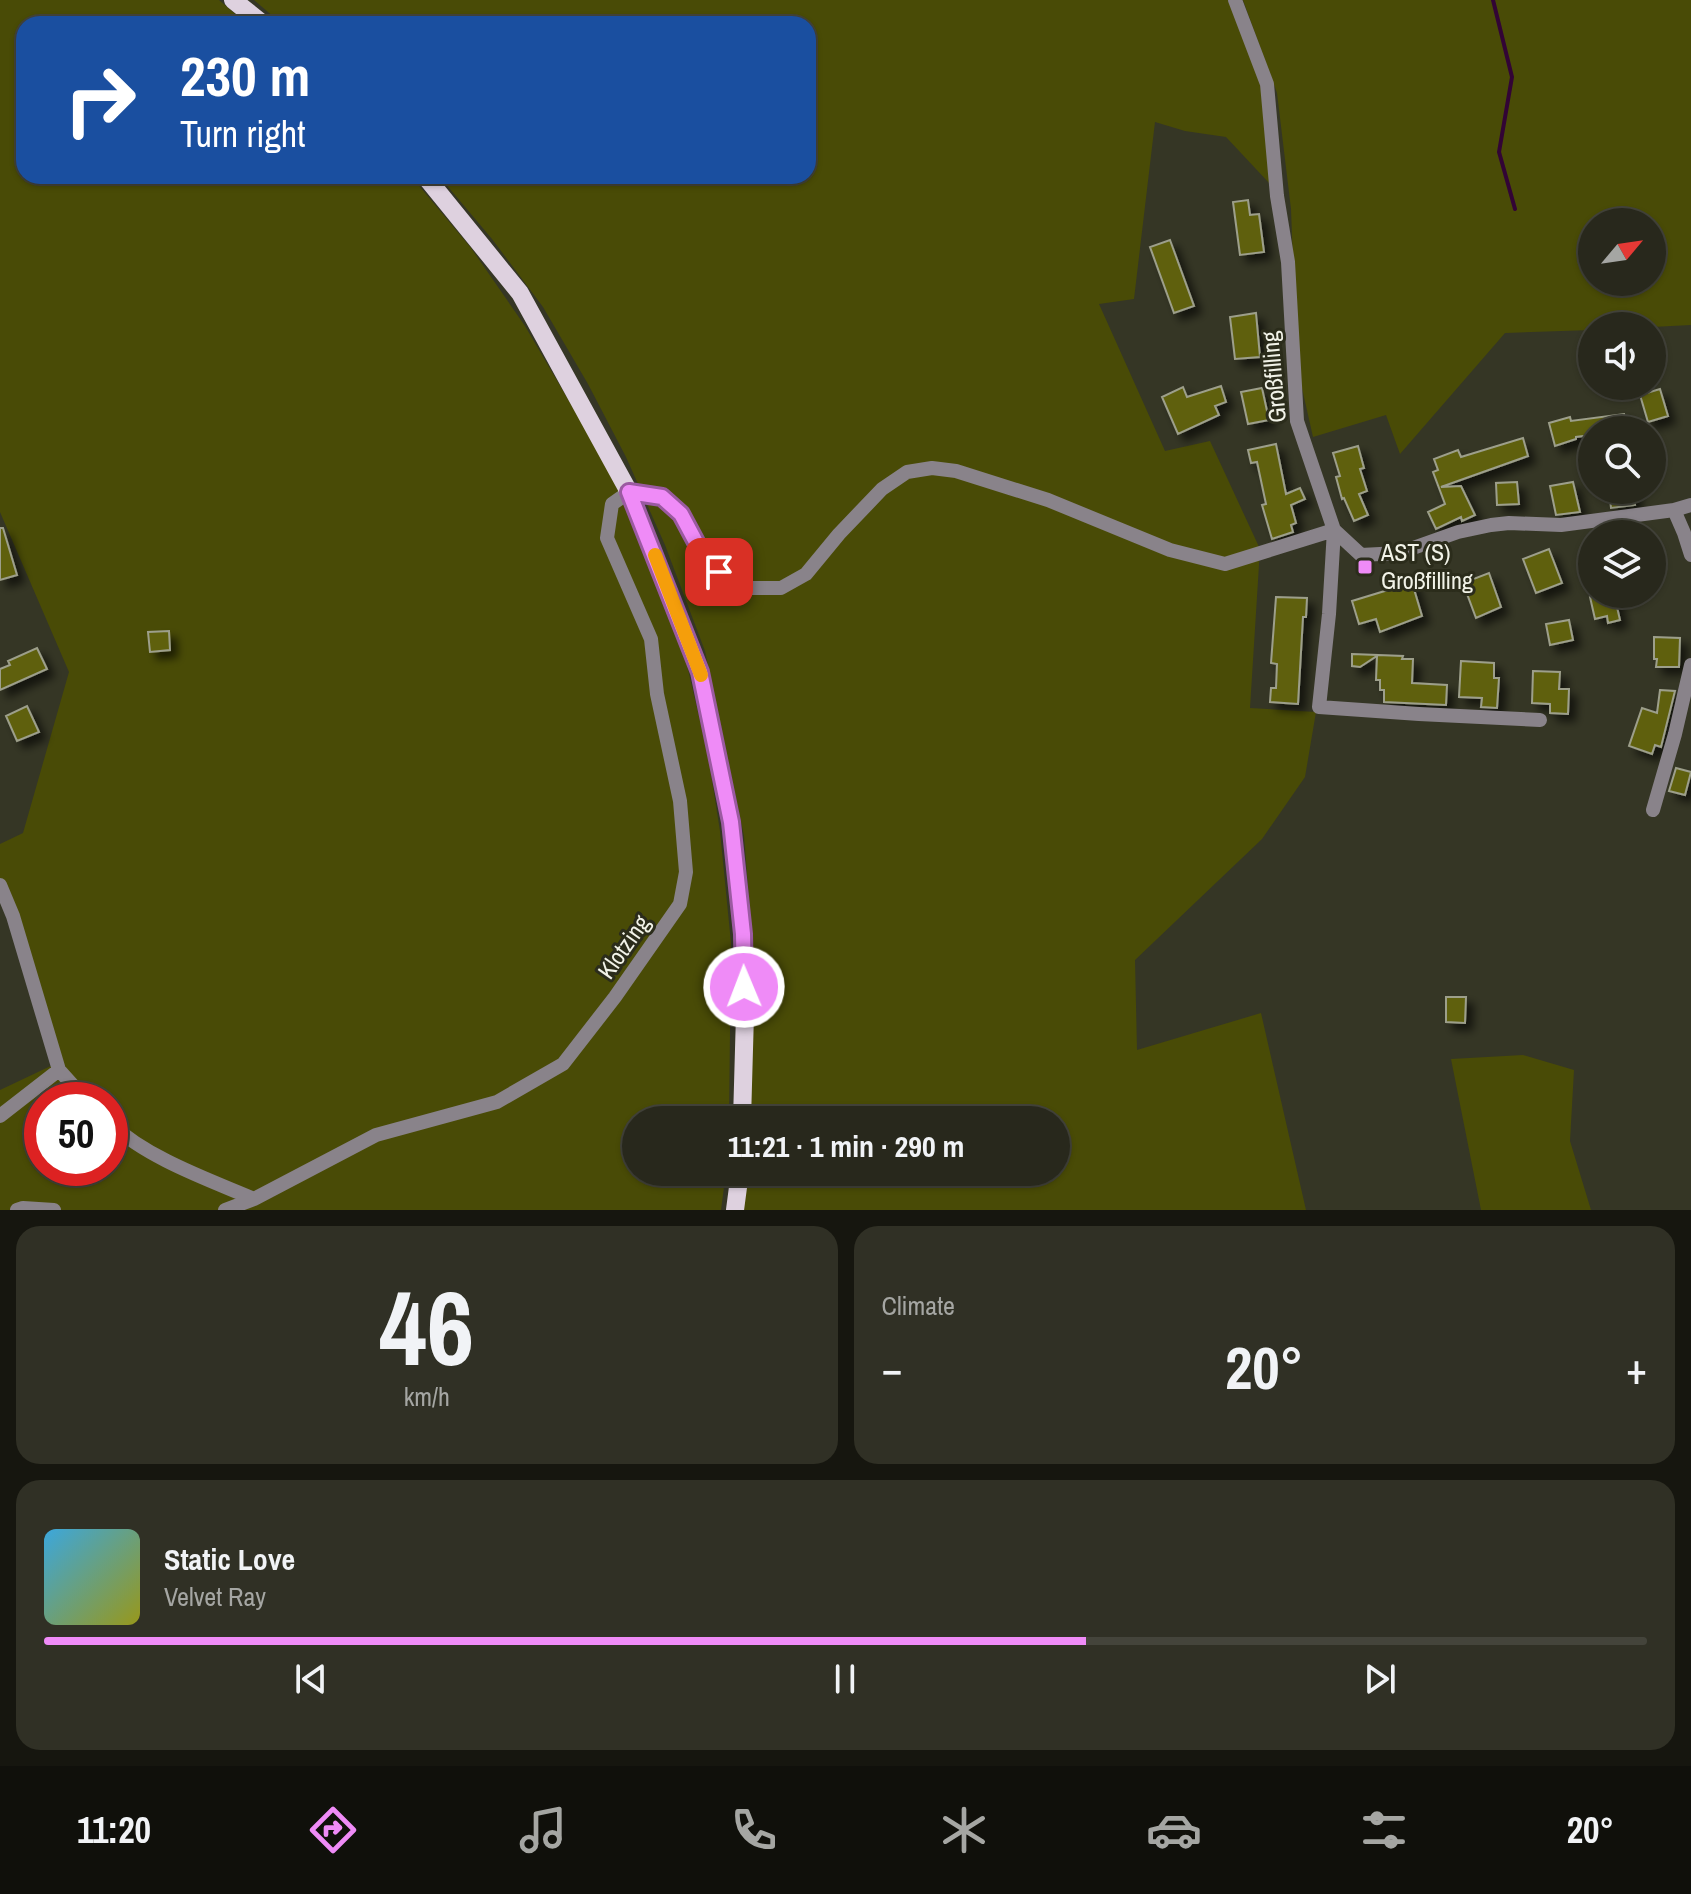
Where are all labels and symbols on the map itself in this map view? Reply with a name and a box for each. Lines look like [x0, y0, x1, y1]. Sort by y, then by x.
north arrow [1578, 208, 1666, 296]
street label: Großfilling [1253, 330, 1293, 424]
place label: AST (S) Großfilling [1380, 536, 1473, 596]
pin [685, 538, 753, 606]
marker: AST (S) Großfilling [1356, 558, 1374, 576]
street label: Klotzing [590, 908, 657, 985]
position arrow [702, 945, 786, 1029]
speed limit sign: 50 [24, 1082, 128, 1186]

